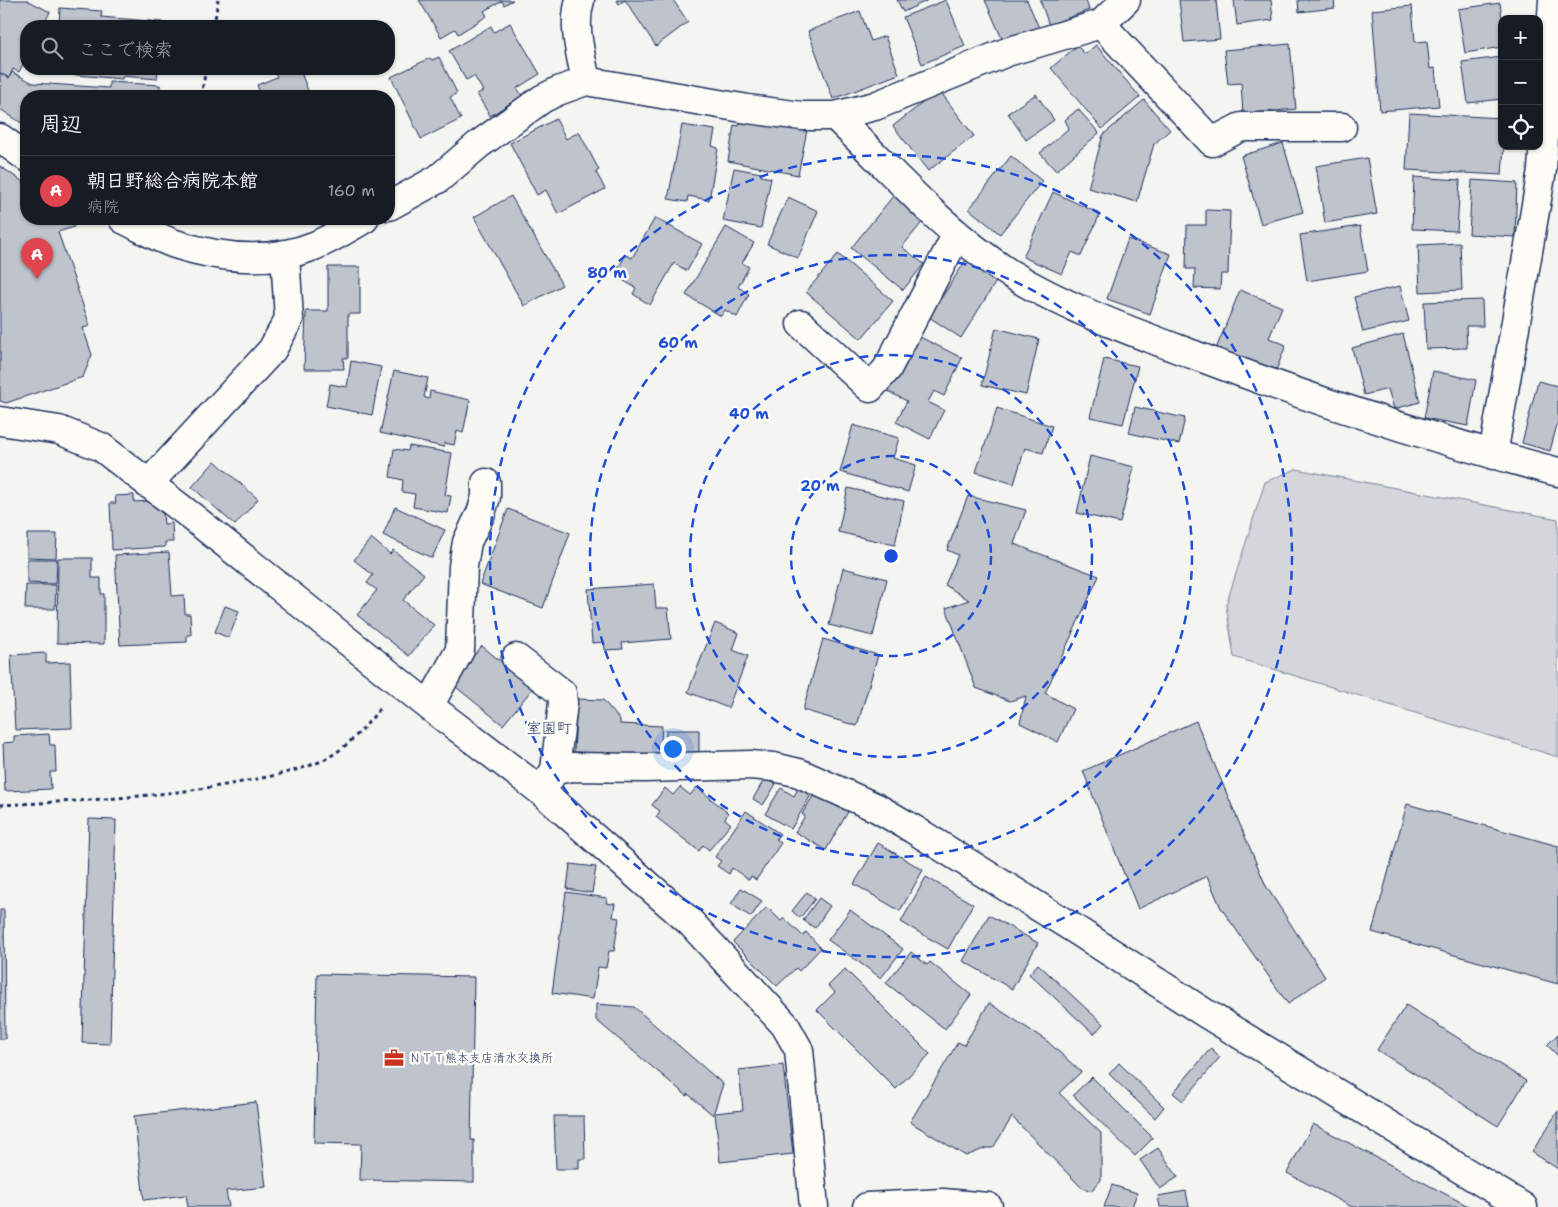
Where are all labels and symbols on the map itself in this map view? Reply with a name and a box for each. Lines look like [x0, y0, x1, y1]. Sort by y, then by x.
pin: A [21, 238, 53, 279]
text: 80 m [587, 263, 627, 283]
text: 60 m [658, 333, 698, 353]
text: 40 m [729, 404, 769, 424]
text: 20 m [800, 476, 840, 496]
centre of rings [882, 547, 900, 565]
district label: 室園町 [526, 718, 572, 738]
your location [660, 736, 686, 762]
office icon: ＮＴＴ熊本支店清水交換所 [383, 1047, 405, 1069]
place label: ＮＴＴ熊本支店清水交換所 [409, 1050, 553, 1066]

